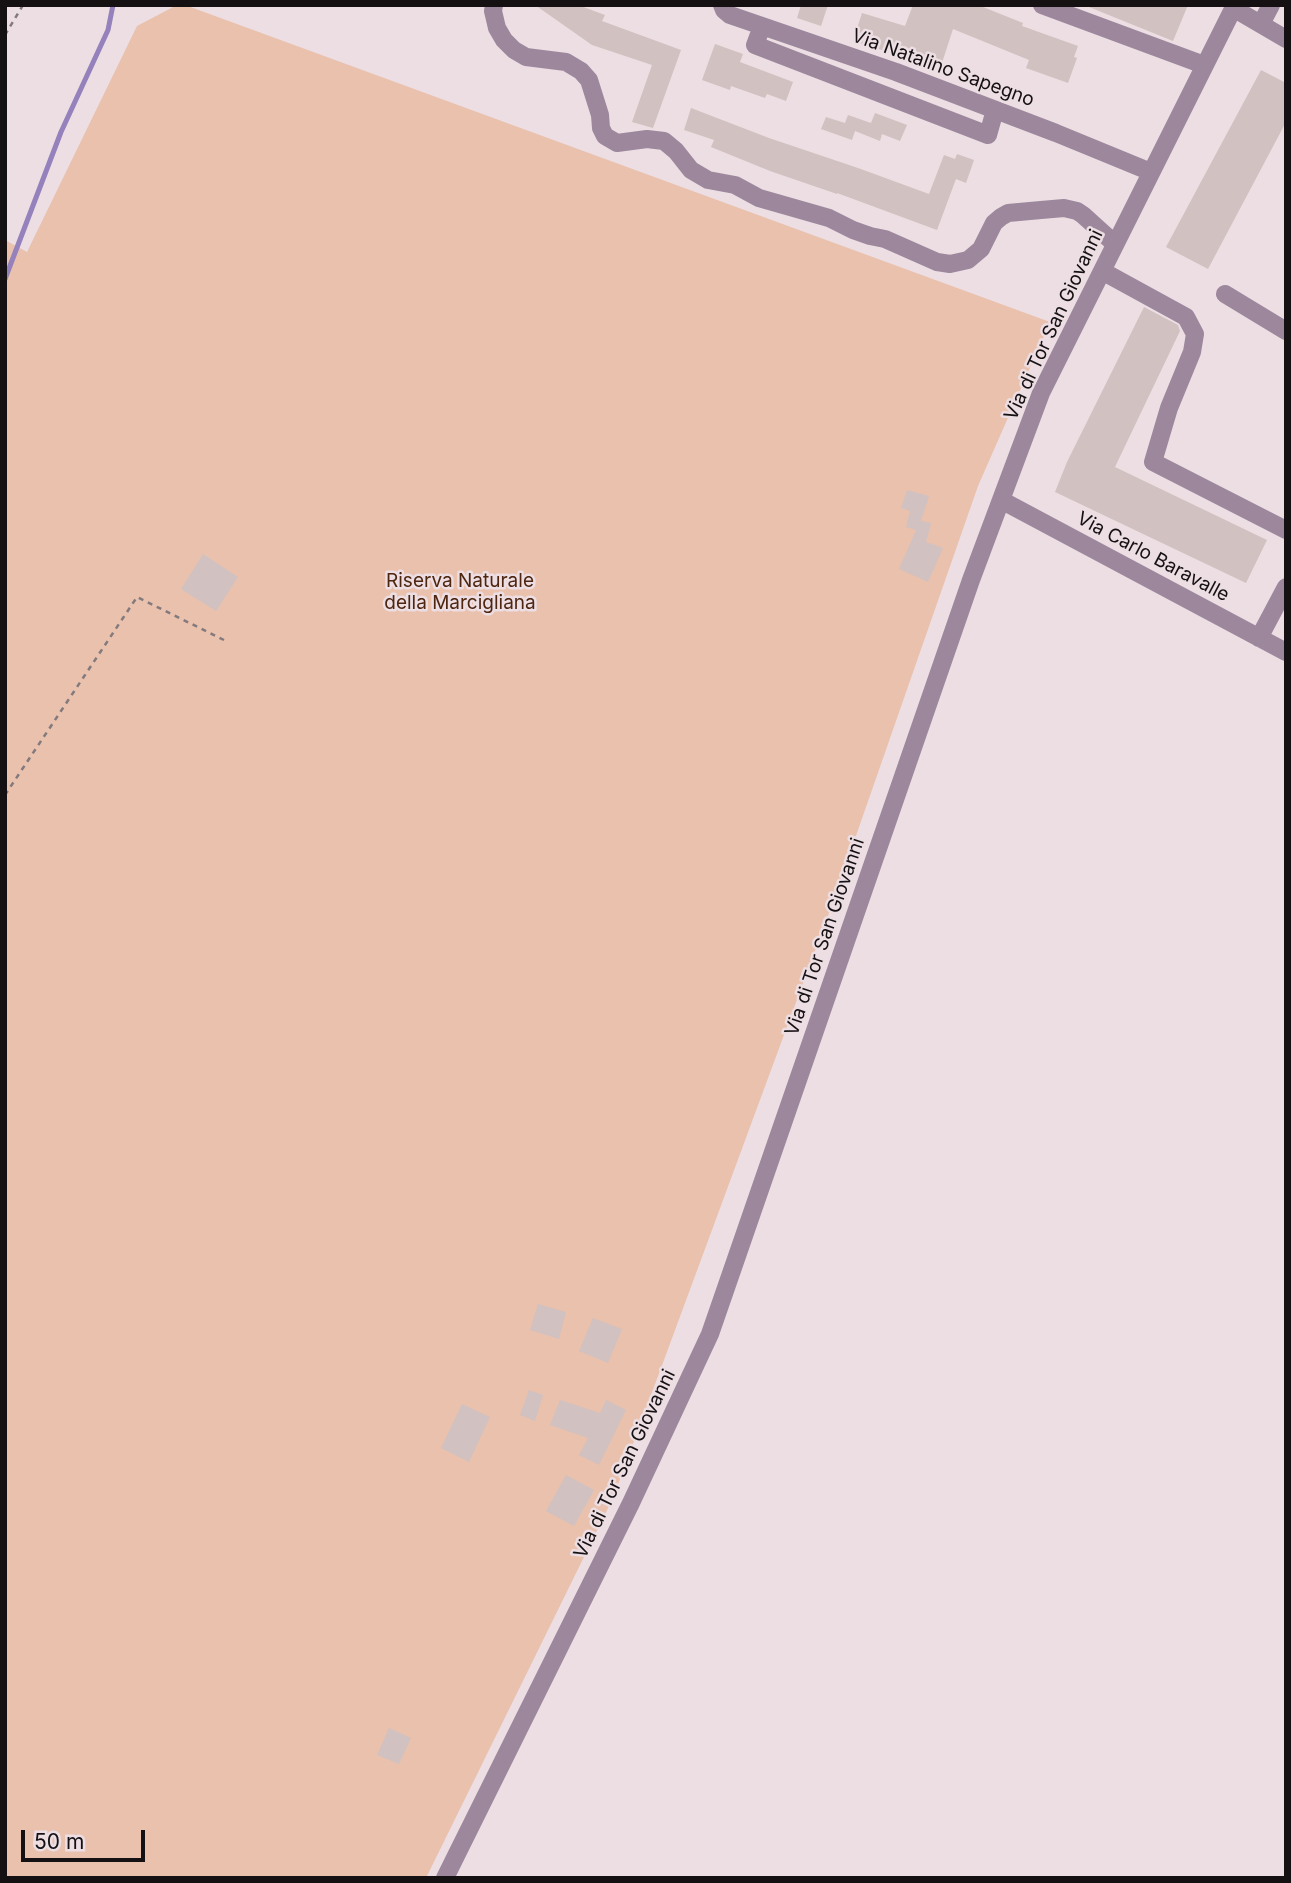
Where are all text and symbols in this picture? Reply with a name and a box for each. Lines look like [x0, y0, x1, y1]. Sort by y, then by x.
street label: Via Natalino Sapegno [849, 24, 1037, 112]
street label: Via di Tor San Giovanni [1000, 226, 1108, 424]
street label: Via Carlo Baravalle [1073, 507, 1233, 607]
park label: Riserva Naturale della Marcigliana [384, 570, 536, 614]
street label: Via di Tor San Giovanni [780, 835, 870, 1039]
street label: Via di Tor San Giovanni [569, 1366, 681, 1562]
scale bar [24, 1816, 149, 1860]
text: 50 m [34, 1829, 84, 1854]

